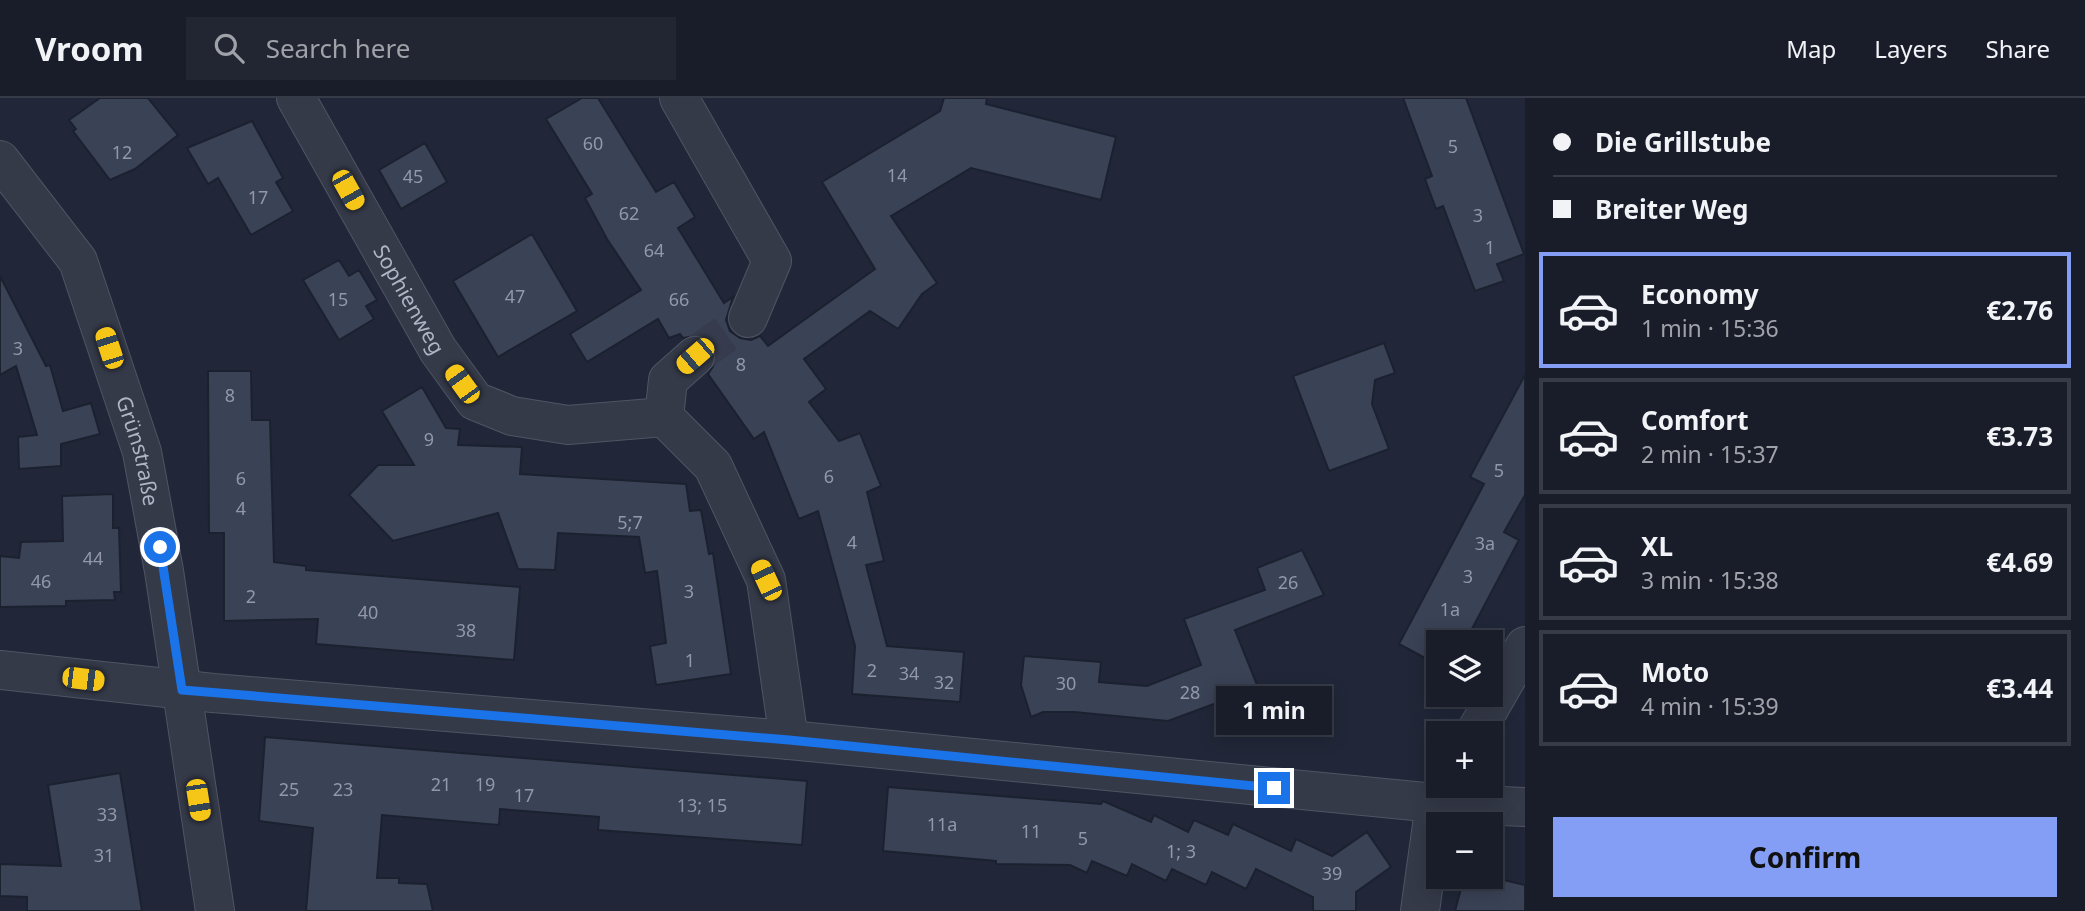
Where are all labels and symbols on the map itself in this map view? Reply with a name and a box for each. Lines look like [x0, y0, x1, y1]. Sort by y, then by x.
house number: 60 [583, 131, 603, 155]
house number: 5 [1448, 134, 1458, 158]
house number: 12 [112, 140, 132, 164]
house number: 14 [887, 163, 907, 187]
house number: 45 [403, 164, 423, 188]
car [329, 167, 368, 213]
house number: 17 [248, 185, 268, 209]
house number: 62 [619, 201, 639, 225]
house number: 3 [1473, 203, 1483, 227]
house number: 1 [1485, 235, 1495, 259]
house number: 64 [644, 238, 664, 262]
street label: Sophienweg [367, 239, 451, 359]
house number: 47 [505, 284, 525, 308]
house number: 15 [328, 287, 348, 311]
house number: 66 [669, 287, 689, 311]
car [93, 325, 126, 371]
car [673, 334, 718, 378]
house number: 3 [13, 336, 23, 360]
house number: 8 [736, 352, 746, 376]
car [442, 361, 483, 407]
house number: 8 [225, 383, 235, 407]
street label: Grünstraße [110, 392, 166, 508]
house number: 9 [424, 427, 434, 451]
house number: 5 [1494, 458, 1504, 482]
house number: 6 [824, 464, 834, 488]
house number: 6 [236, 466, 246, 490]
house number: 4 [236, 496, 246, 520]
house number: 5;7 [617, 510, 643, 534]
house number: 4 [847, 530, 857, 554]
route start [144, 531, 176, 563]
house number: 3a [1475, 531, 1495, 555]
house number: 44 [83, 546, 103, 570]
car [748, 557, 785, 603]
house number: 3 [1463, 564, 1473, 588]
house number: 46 [31, 569, 51, 593]
house number: 26 [1278, 570, 1298, 594]
house number: 3 [684, 579, 694, 603]
house number: 2 [246, 584, 256, 608]
house number: 1a [1440, 597, 1460, 621]
house number: 40 [358, 600, 378, 624]
house number: 38 [456, 618, 476, 642]
house number: 1 [685, 648, 695, 672]
house number: 2 [867, 658, 877, 682]
house number: 34 [899, 661, 919, 685]
car [61, 666, 106, 692]
house number: 32 [934, 670, 954, 694]
house number: 30 [1056, 671, 1076, 695]
house number: 28 [1180, 680, 1200, 704]
callout: 1 min [1216, 686, 1332, 736]
house number: 21 [431, 772, 451, 796]
house number: 19 [475, 772, 495, 796]
route end [1258, 772, 1290, 804]
house number: 25 [279, 777, 299, 801]
house number: 23 [333, 777, 353, 801]
car [185, 778, 212, 822]
house number: 17 [514, 783, 534, 807]
house number: 13; 15 [677, 793, 727, 817]
house number: 33 [97, 802, 117, 826]
house number: 11a [927, 812, 957, 836]
house number: 11 [1021, 819, 1041, 843]
house number: 5 [1078, 826, 1088, 850]
house number: 1; 3 [1166, 839, 1196, 863]
house number: 31 [94, 843, 114, 867]
house number: 39 [1322, 861, 1342, 885]

